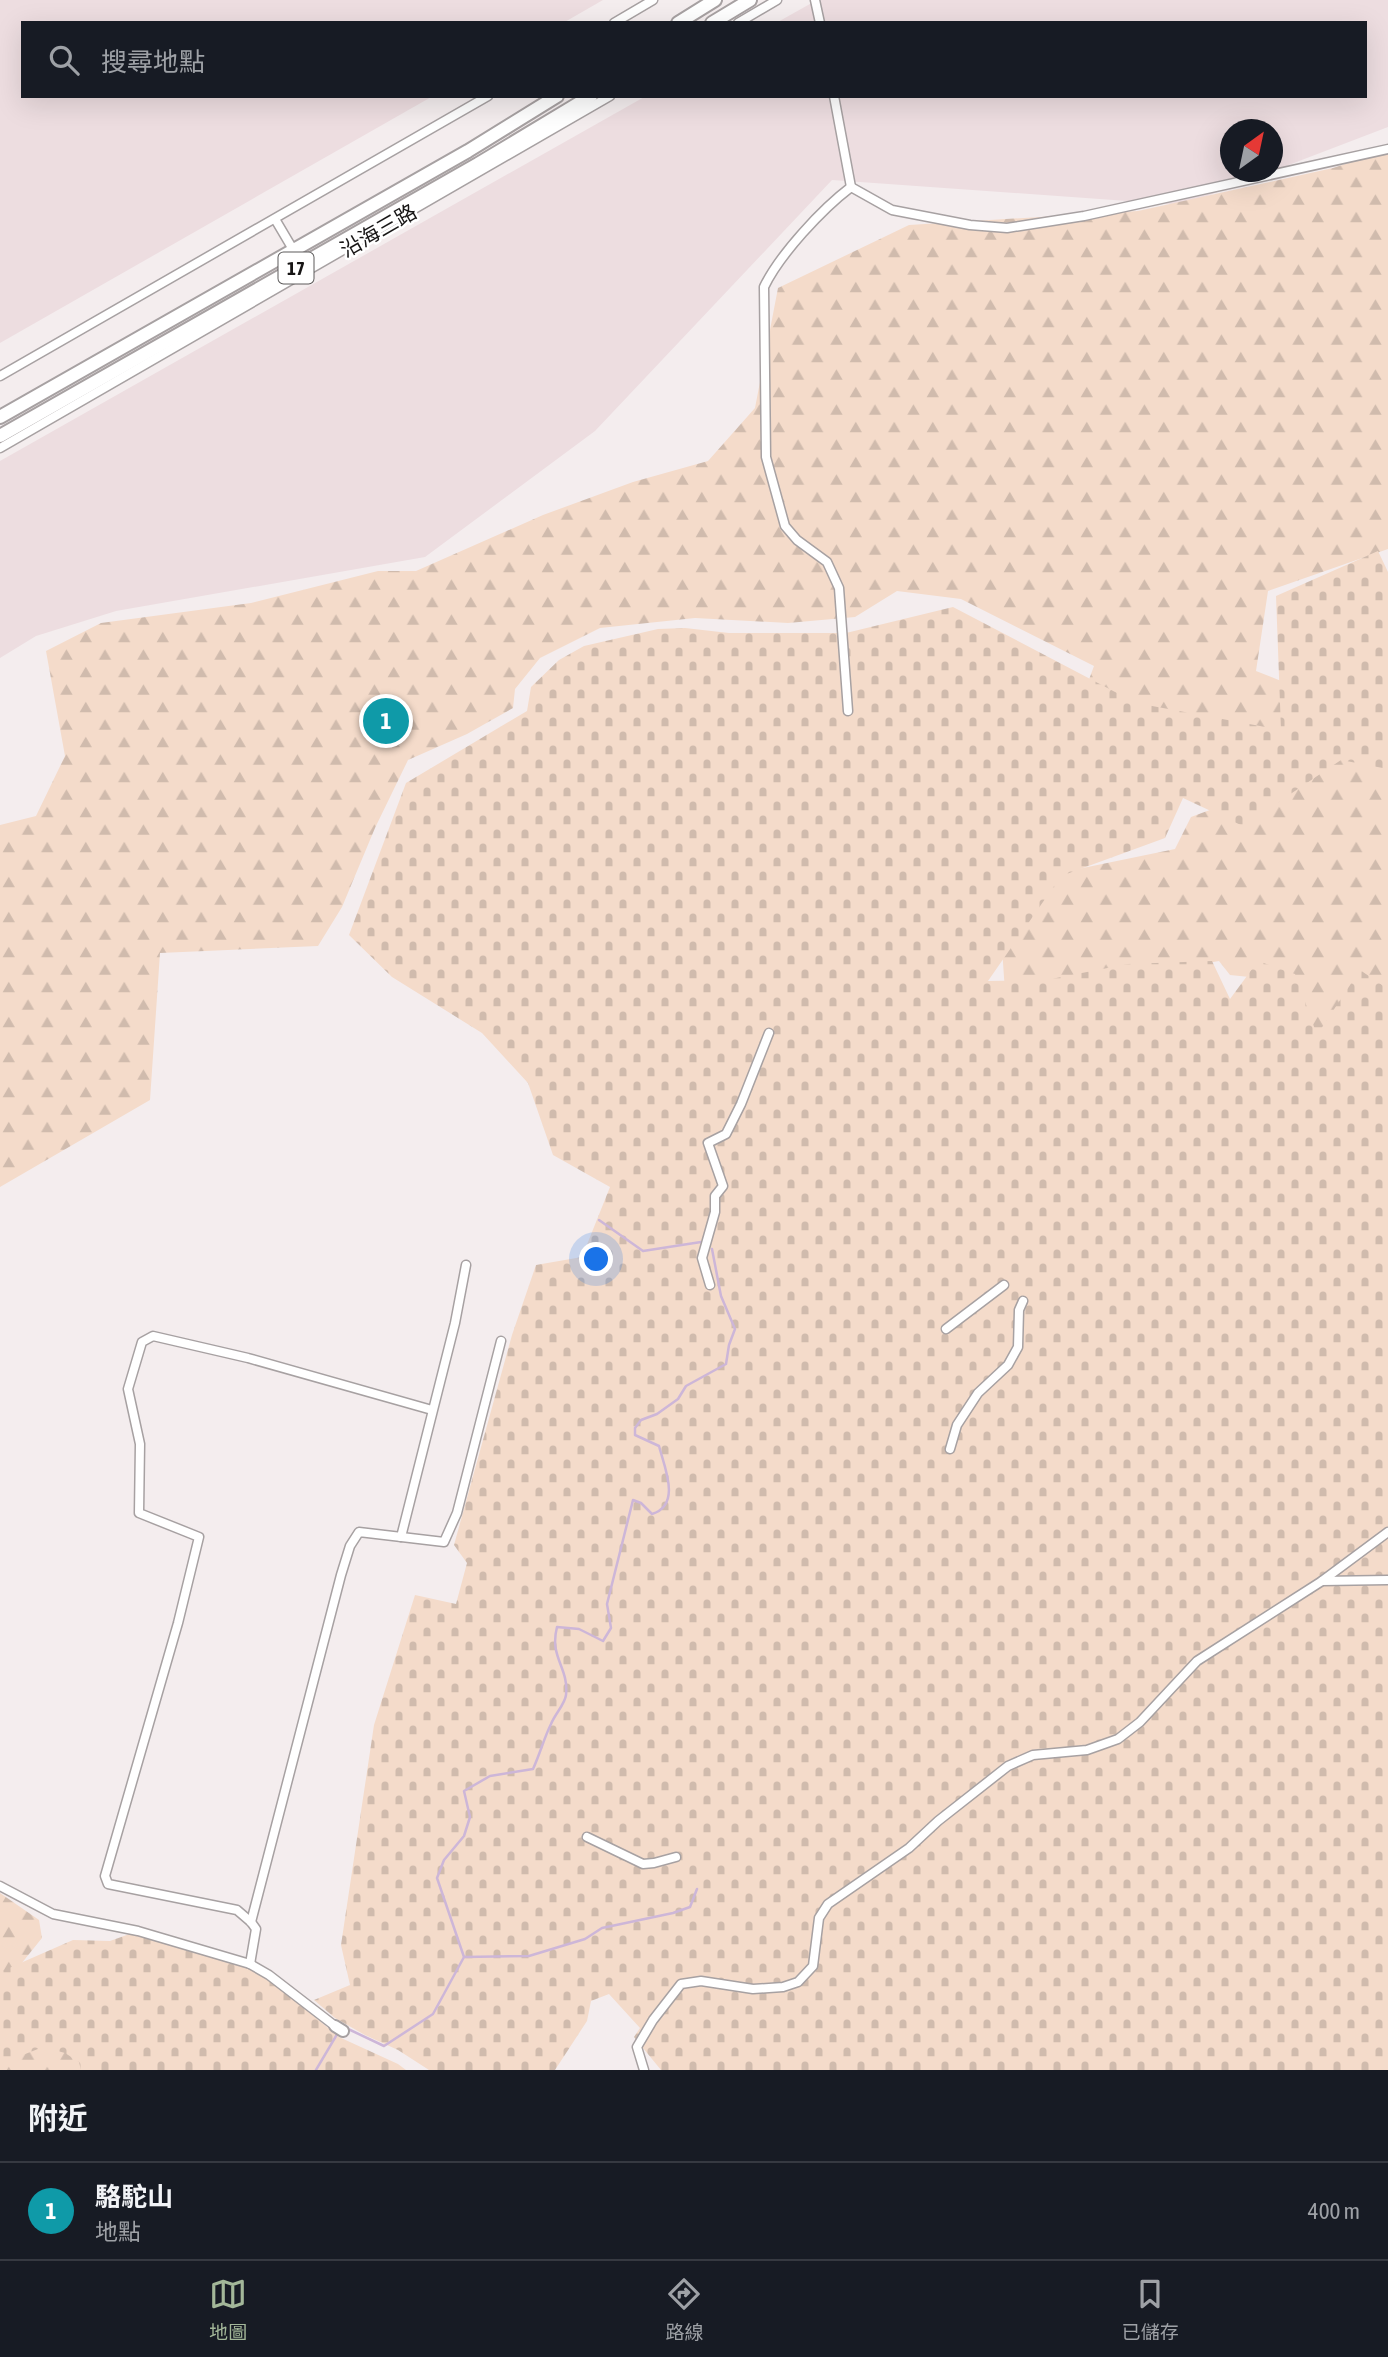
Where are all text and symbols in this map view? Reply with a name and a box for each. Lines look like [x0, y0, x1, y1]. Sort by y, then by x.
search box [21, 21, 1367, 98]
icon: search [45, 41, 83, 79]
text: 搜尋地點 [101, 47, 205, 77]
north arrow [1220, 119, 1283, 182]
street label: 沿海三路 [336, 199, 420, 261]
road number: 17 [278, 252, 314, 284]
pin: 1 [363, 695, 409, 747]
your location [579, 1242, 613, 1276]
text: 附近 [28, 2101, 88, 2135]
text: 駱駝山 [95, 2182, 173, 2212]
text: 1 [46, 2198, 56, 2224]
text: 400 m [1308, 2198, 1360, 2224]
text: 地點 [95, 2219, 141, 2245]
tab: 地圖 [209, 2275, 247, 2344]
tab: 路線 [665, 2275, 704, 2344]
tab: 已儲存 [1122, 2275, 1179, 2344]

